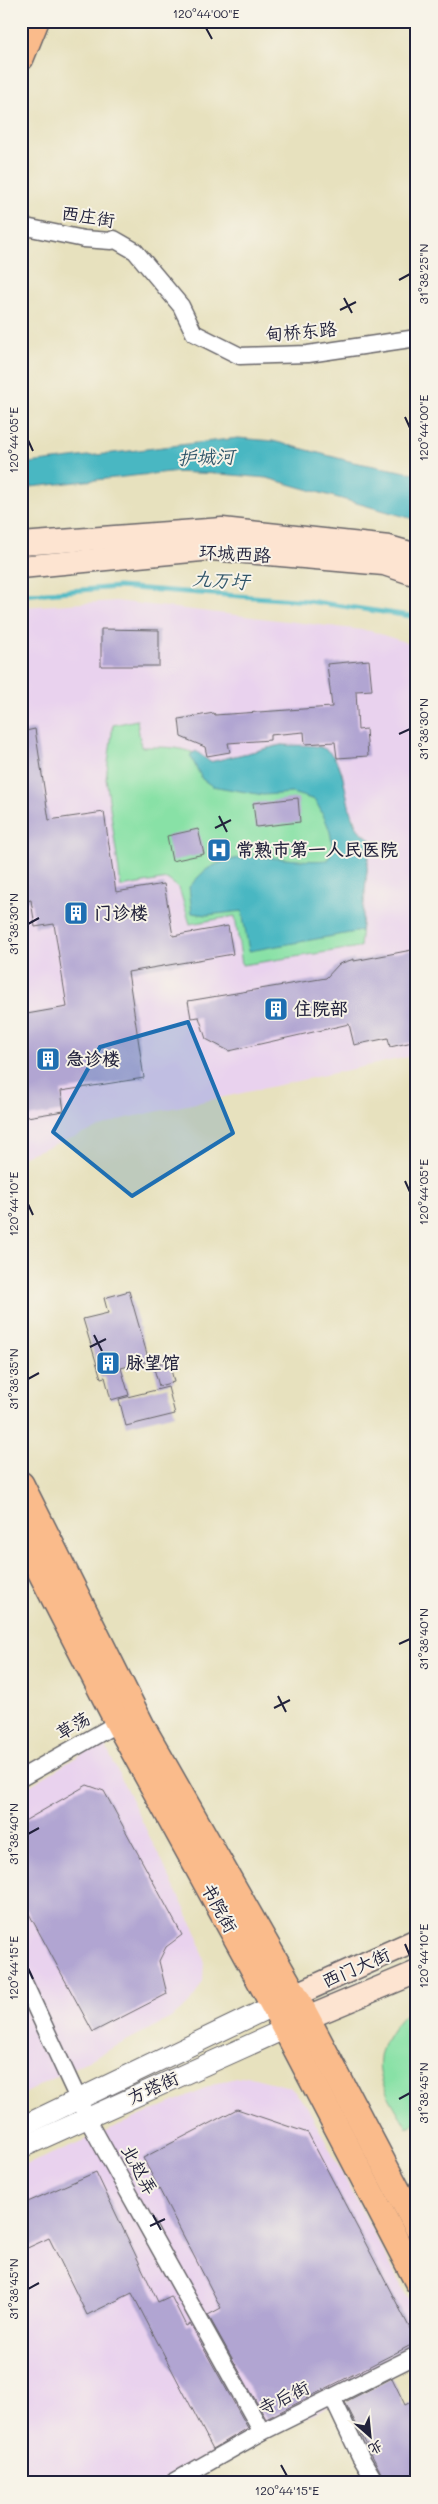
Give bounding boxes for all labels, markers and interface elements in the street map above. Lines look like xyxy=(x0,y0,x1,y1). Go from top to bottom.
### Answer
text: 120°44'00"E xyxy=(173,5,239,21)
street label: 西庄街 xyxy=(60,200,117,232)
text: 31°38'25"N xyxy=(415,244,431,304)
street label: 甸桥东路 xyxy=(264,316,338,346)
text: 120°44'00"E xyxy=(415,395,431,461)
text: 120°44'05"E xyxy=(5,407,21,473)
water label: 护城河 xyxy=(177,443,238,470)
street label: 环城西路 xyxy=(198,539,272,567)
water label: 九万圩 xyxy=(192,565,252,594)
text: 31°38'30"N xyxy=(415,698,431,760)
hospital icon: 常熟市第一人民医院 xyxy=(206,837,232,863)
place label: 常熟市第一人民医院 xyxy=(236,837,398,861)
text: 31°38'30"N xyxy=(5,893,21,955)
building icon: 门诊楼 xyxy=(63,900,89,926)
place label: 门诊楼 xyxy=(94,900,148,924)
building icon: 住院部 xyxy=(263,996,289,1022)
place label: 住院部 xyxy=(294,996,348,1020)
building icon: 急诊楼 xyxy=(35,1046,61,1072)
place label: 急诊楼 xyxy=(66,1046,120,1070)
text: 120°44'05"E xyxy=(415,1159,431,1225)
text: 120°44'10"E xyxy=(5,1172,21,1236)
text: 31°38'35"N xyxy=(5,1348,21,1410)
building icon: 脉望馆 xyxy=(95,1350,121,1376)
place label: 脉望馆 xyxy=(126,1350,180,1374)
text: 31°38'40"N xyxy=(415,1608,431,1670)
street label: 草荡 xyxy=(51,1706,94,1745)
text: 31°38'40"N xyxy=(5,1803,21,1865)
street label: 书院街 xyxy=(196,1878,243,1937)
text: 120°44'10"E xyxy=(415,1924,431,1988)
text: 120°44'15"E xyxy=(5,1936,21,2000)
street label: 西门大街 xyxy=(318,1941,393,1993)
text: 31°38'45"N xyxy=(415,2062,431,2124)
street label: 方塔街 xyxy=(123,2065,182,2109)
street label: 北赵弄 xyxy=(116,2140,163,2199)
text: 31°38'45"N xyxy=(5,2258,21,2320)
street label: 寺后街 xyxy=(254,2374,313,2420)
north arrow xyxy=(346,2412,396,2462)
text: 北 xyxy=(366,2436,387,2460)
text: 120°44'15"E xyxy=(255,2482,319,2498)

